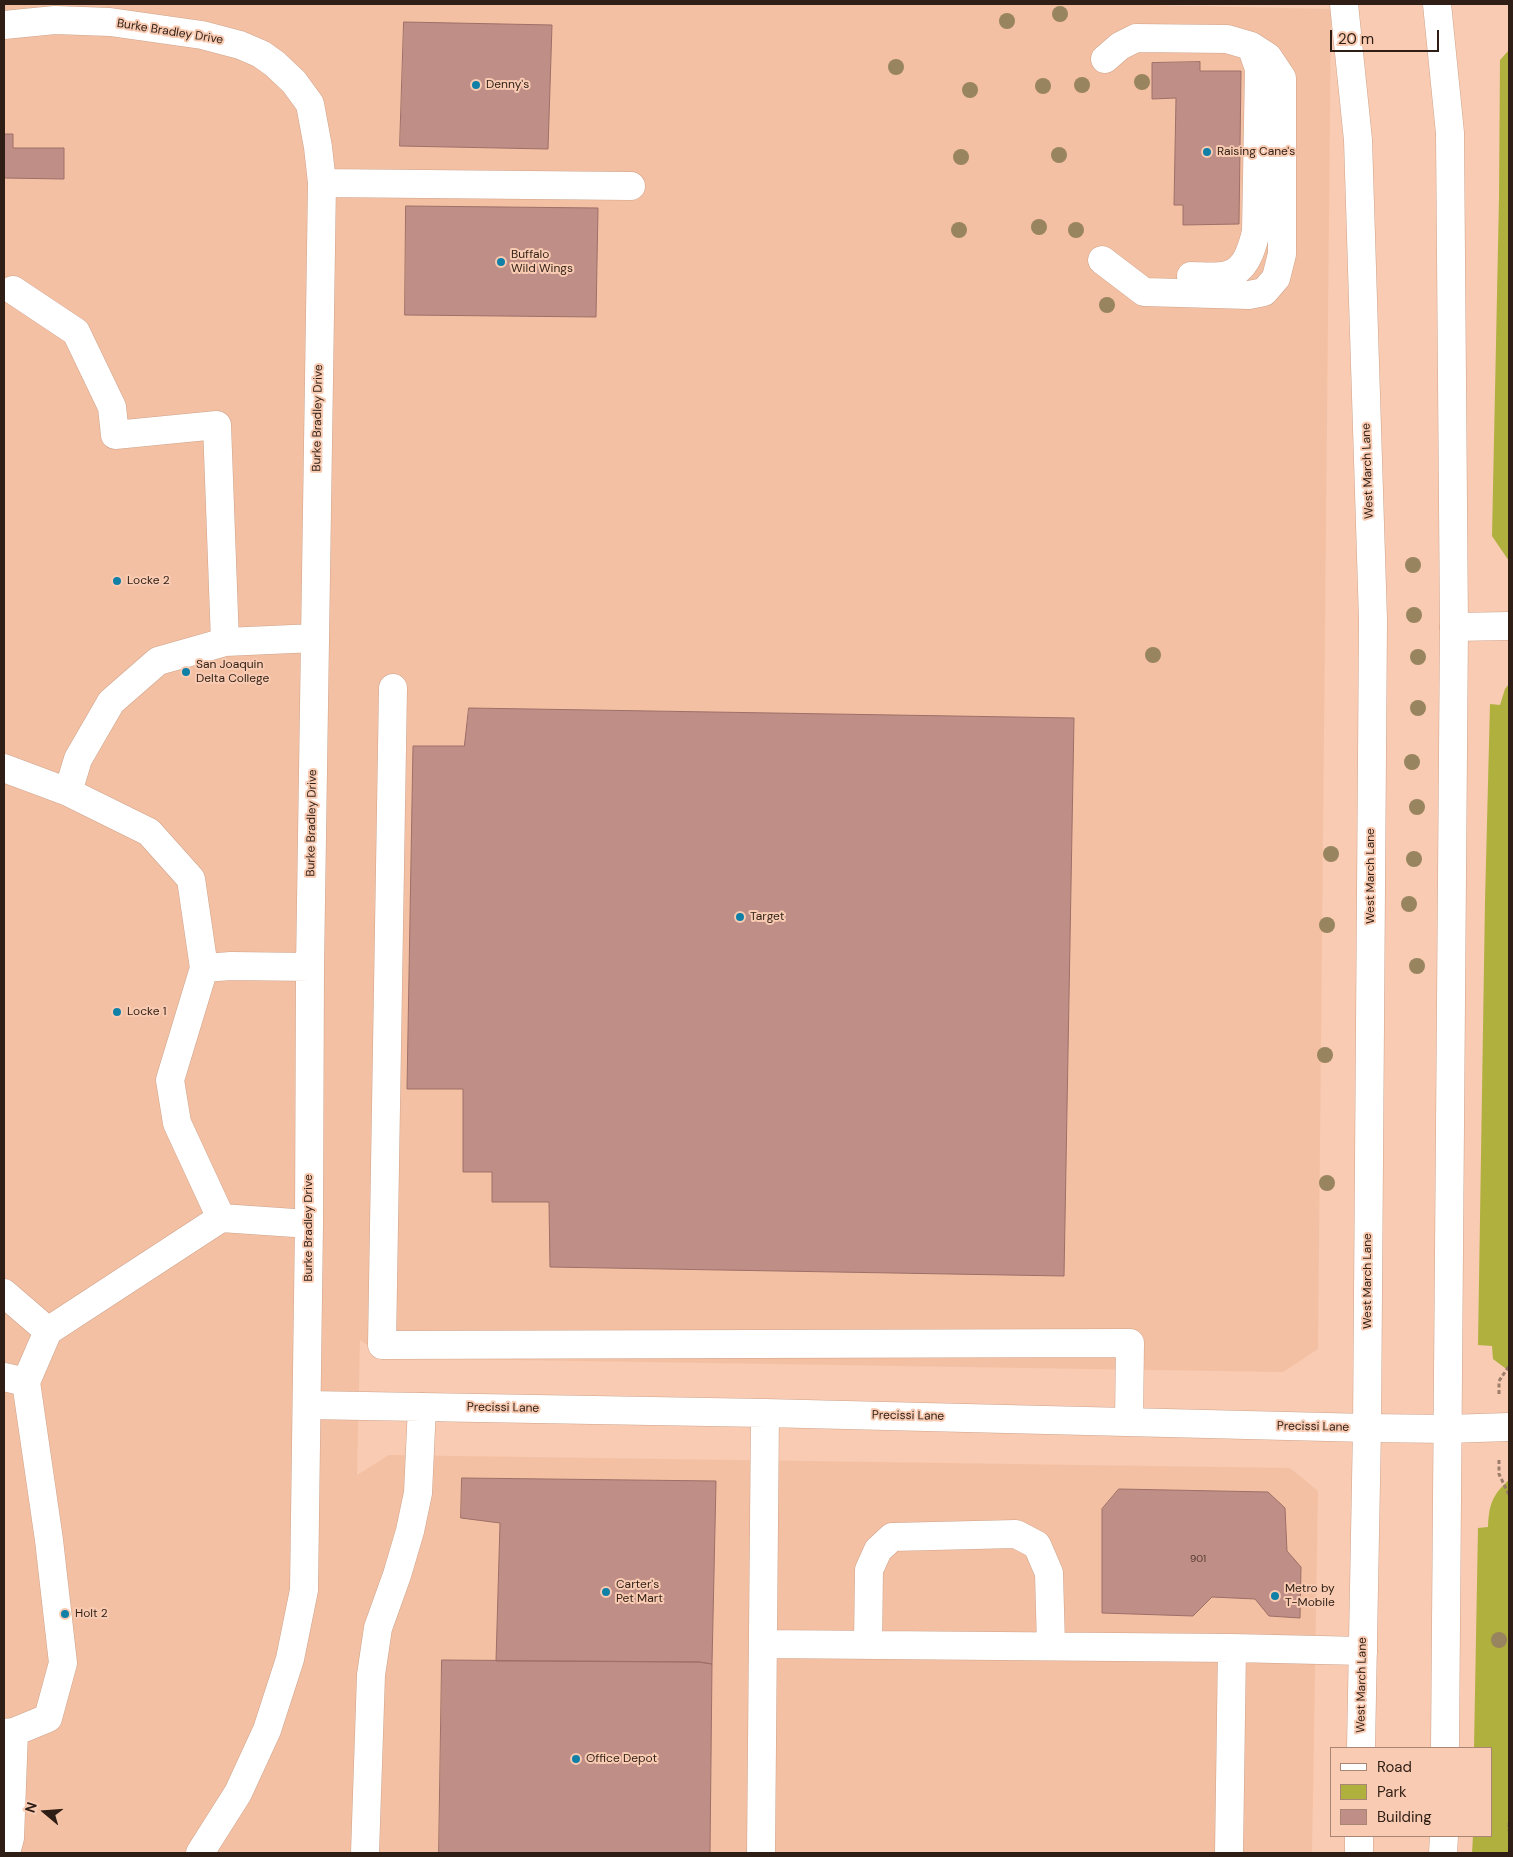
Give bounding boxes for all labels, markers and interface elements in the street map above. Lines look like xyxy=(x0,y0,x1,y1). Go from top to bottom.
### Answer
street label: Burke Bradley Drive xyxy=(116,16,224,48)
scale bar xyxy=(1333,20,1442,52)
text: 20 m xyxy=(1338,29,1374,49)
place label: Denny's xyxy=(486,78,529,92)
marker: Denny's xyxy=(470,79,482,91)
place label: Raising Cane's xyxy=(1217,145,1295,159)
marker: Raising Cane's xyxy=(1201,146,1213,158)
place label: Buffalo Wild Wings xyxy=(511,248,573,276)
marker: Buffalo Wild Wings xyxy=(495,256,507,268)
street label: Burke Bradley Drive xyxy=(310,364,326,472)
street label: West March Lane xyxy=(1359,423,1377,519)
place label: Locke 2 xyxy=(127,574,170,588)
marker: Locke 2 xyxy=(111,575,123,587)
place label: San Joaquin Delta College xyxy=(196,658,269,686)
marker: San Joaquin Delta College xyxy=(180,666,192,678)
street label: Burke Bradley Drive xyxy=(304,769,320,877)
street label: West March Lane xyxy=(1364,828,1378,924)
place label: Target xyxy=(750,910,784,924)
marker: Target xyxy=(734,911,746,923)
place label: Locke 1 xyxy=(127,1005,166,1019)
marker: Locke 1 xyxy=(111,1006,123,1018)
street label: Burke Bradley Drive xyxy=(302,1174,316,1282)
street label: West March Lane xyxy=(1361,1233,1375,1329)
street label: Precissi Lane xyxy=(467,1400,539,1416)
street label: Precissi Lane xyxy=(872,1408,944,1424)
street label: Precissi Lane xyxy=(1277,1419,1349,1435)
house number: 901 xyxy=(1190,1553,1206,1565)
place label: Carter's Pet Mart xyxy=(616,1578,663,1606)
place label: Metro by T-Mobile xyxy=(1285,1582,1335,1610)
marker: Carter's Pet Mart xyxy=(600,1586,612,1598)
marker: Metro by T-Mobile xyxy=(1269,1590,1281,1602)
place label: Holt 2 xyxy=(75,1607,108,1621)
marker: Holt 2 xyxy=(59,1608,71,1620)
street label: West March Lane xyxy=(1354,1637,1370,1733)
legend xyxy=(1330,1747,1493,1837)
place label: Office Depot xyxy=(586,1752,657,1766)
marker: Office Depot xyxy=(570,1753,582,1765)
text: Road xyxy=(1377,1757,1412,1777)
text: Park xyxy=(1377,1782,1407,1802)
north arrow xyxy=(20,1787,70,1837)
text: N xyxy=(21,1800,41,1815)
text: Building xyxy=(1377,1807,1432,1827)

